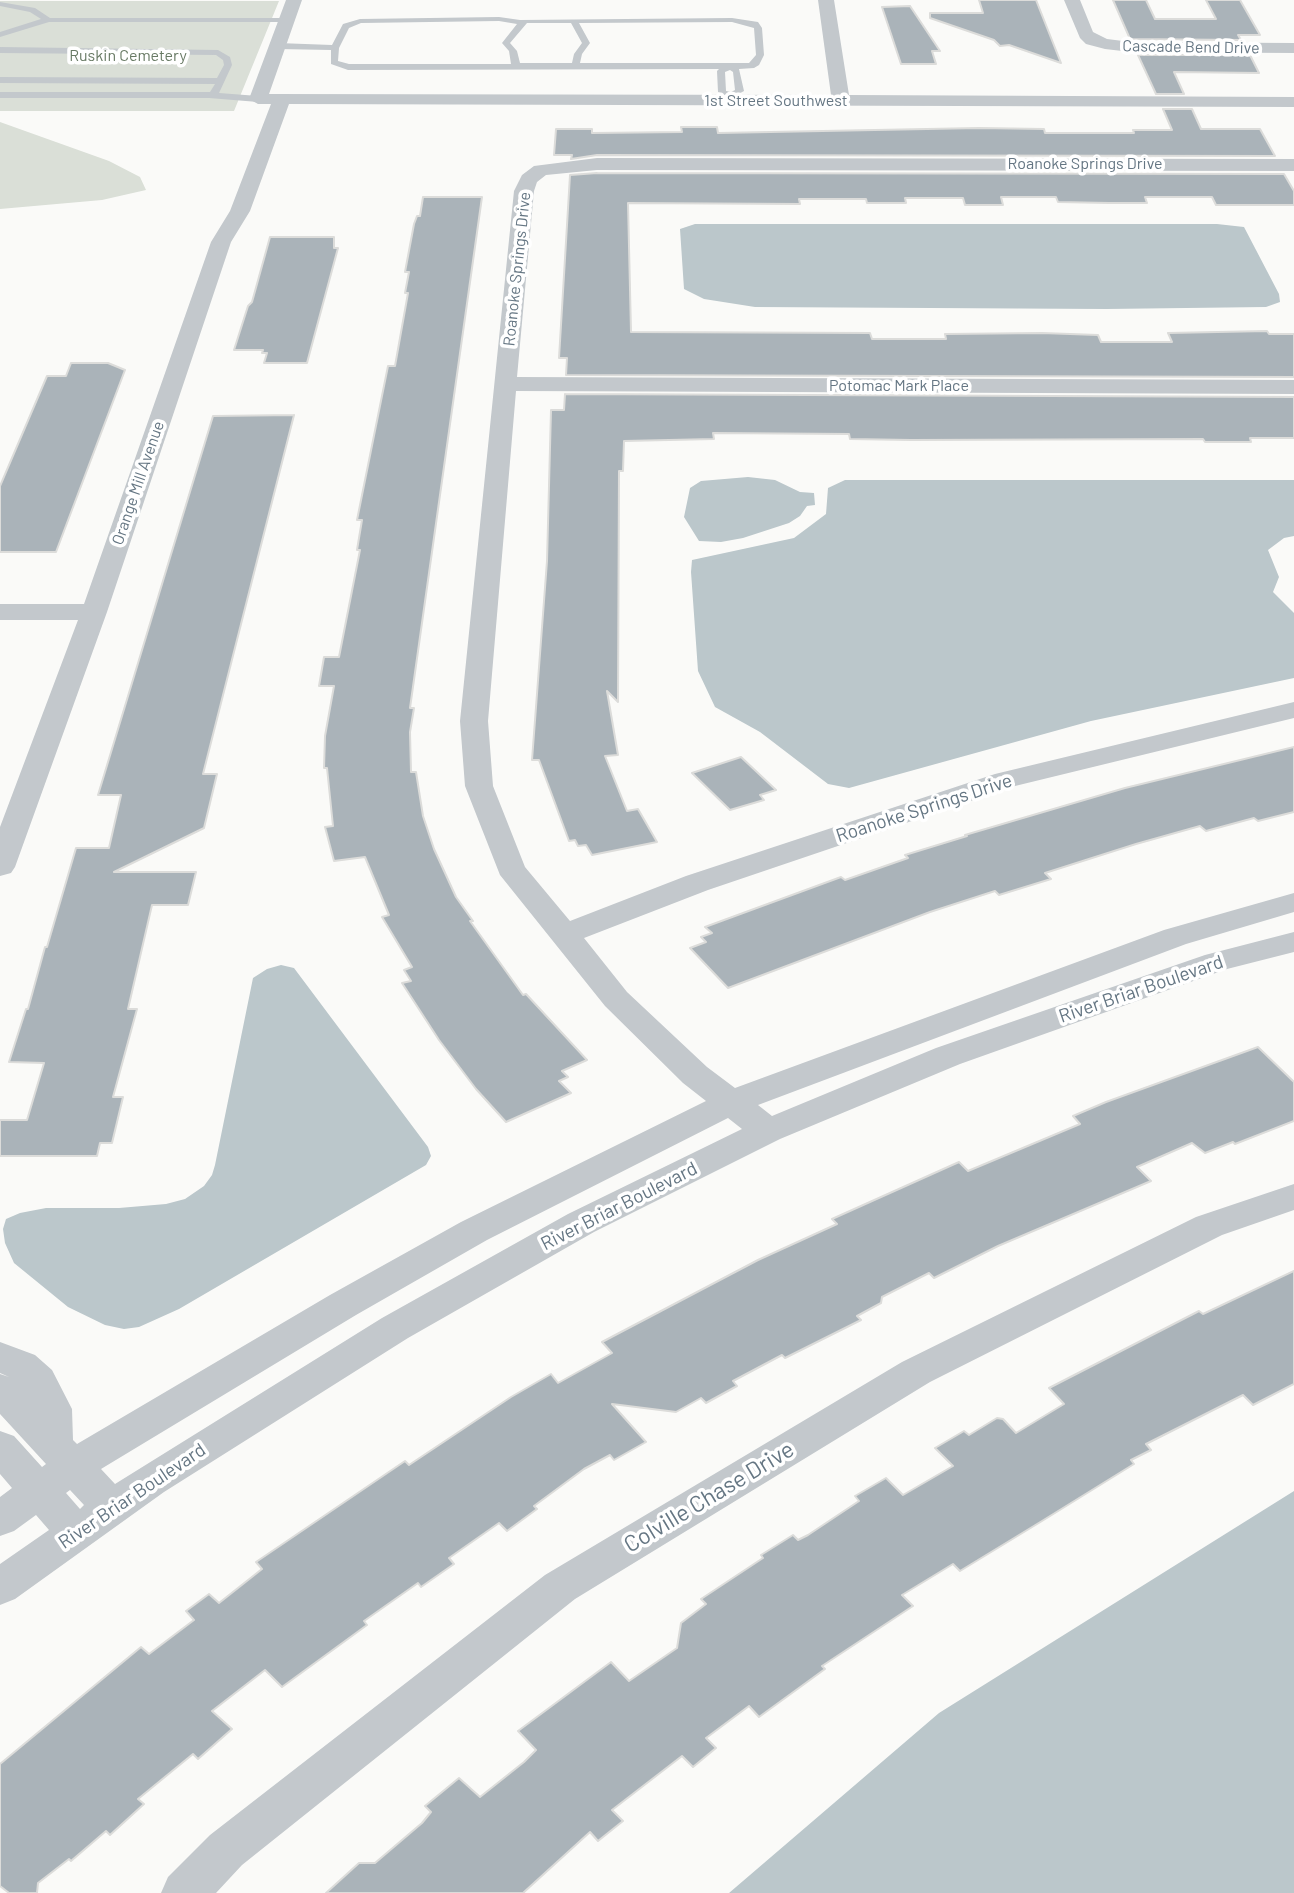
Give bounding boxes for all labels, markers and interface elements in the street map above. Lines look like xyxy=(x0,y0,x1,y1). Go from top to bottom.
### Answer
street label: Cascade Bend Drive xyxy=(1122,36,1260,58)
park label: Ruskin Cemetery xyxy=(69,46,187,66)
street label: 1st Street Southwest xyxy=(704,91,848,111)
street label: Roanoke Springs Drive xyxy=(1007,154,1163,174)
street label: Roanoke Springs Drive xyxy=(499,191,535,347)
street label: Potomac Mark Place xyxy=(829,376,969,396)
street label: Orange Mill Avenue xyxy=(108,419,168,547)
street label: Roanoke Springs Drive xyxy=(833,769,1015,847)
street label: River Briar Boulevard xyxy=(1056,950,1226,1028)
street label: River Briar Boulevard xyxy=(537,1157,701,1255)
street label: Colville Chase Drive xyxy=(619,1435,799,1559)
street label: River Briar Boulevard xyxy=(54,1438,210,1554)

